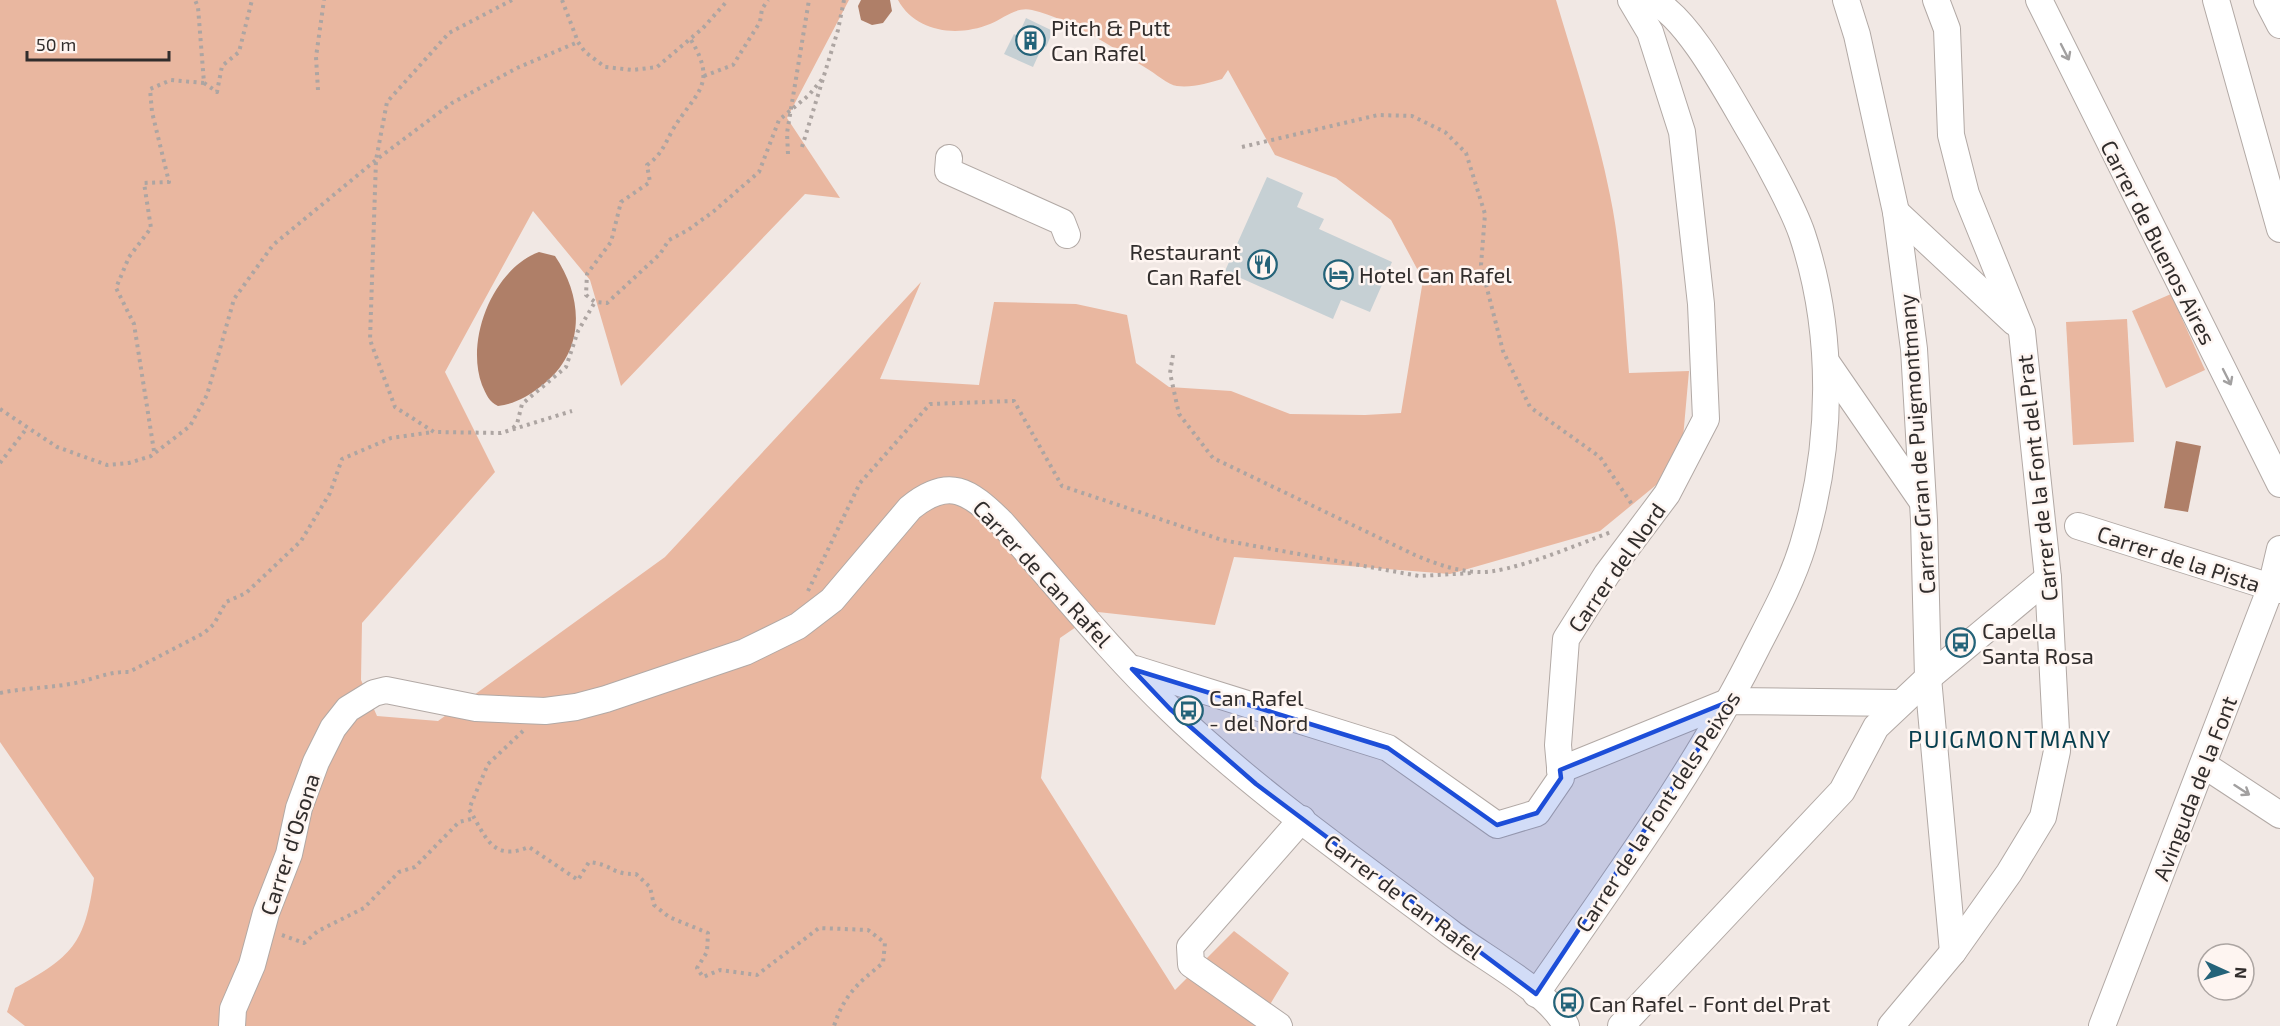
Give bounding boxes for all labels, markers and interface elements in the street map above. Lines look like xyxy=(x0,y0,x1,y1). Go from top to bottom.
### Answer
place label: Pitch & Putt Can Rafel xyxy=(1051,14,1170,65)
scale bar xyxy=(27,24,170,62)
building icon: Pitch & Putt Can Rafel xyxy=(1014,24,1046,56)
text: 50 m xyxy=(36,33,76,55)
one-way arrow xyxy=(2059,43,2071,61)
street label: Carrer de Buenos Aires xyxy=(2096,135,2222,349)
place label: Restaurant Can Rafel xyxy=(1129,238,1241,289)
restaurant icon: Restaurant Can Rafel xyxy=(1246,248,1278,280)
hotel icon: Hotel Can Rafel xyxy=(1322,258,1354,290)
place label: Hotel Can Rafel xyxy=(1359,261,1512,287)
street label: Carrer Gran de Puigmontmany xyxy=(1893,293,1939,595)
street label: Carrer de la Font del Prat xyxy=(2010,354,2062,602)
one-way arrow xyxy=(2221,368,2233,386)
street label: Carrer de Can Rafel xyxy=(968,494,1118,652)
street label: Carrer del Nord xyxy=(1562,497,1670,637)
street label: Carrer de la Pista xyxy=(2094,519,2264,597)
place label: Capella Santa Rosa xyxy=(1982,617,2094,668)
bus stop icon: Capella Santa Rosa xyxy=(1945,627,1977,659)
place label: Can Rafel - del Nord xyxy=(1209,684,1308,735)
street label: Carrer de la Font dels Peixos xyxy=(1569,686,1745,936)
street label: Avinguda de la Font xyxy=(2147,692,2241,884)
bus stop icon: Can Rafel - del Nord xyxy=(1172,694,1204,726)
district label: PUIGMONTMANY xyxy=(1908,724,2112,753)
street label: Carrer d'Osona xyxy=(254,770,324,918)
one-way arrow xyxy=(2233,784,2250,796)
street label: Carrer de Can Rafel xyxy=(1320,828,1488,964)
north arrow xyxy=(2196,942,2256,1002)
text: N xyxy=(2232,967,2251,980)
bus stop icon: Can Rafel - Font del Prat xyxy=(1552,987,1584,1019)
place label: Can Rafel - Font del Prat xyxy=(1589,990,1830,1016)

